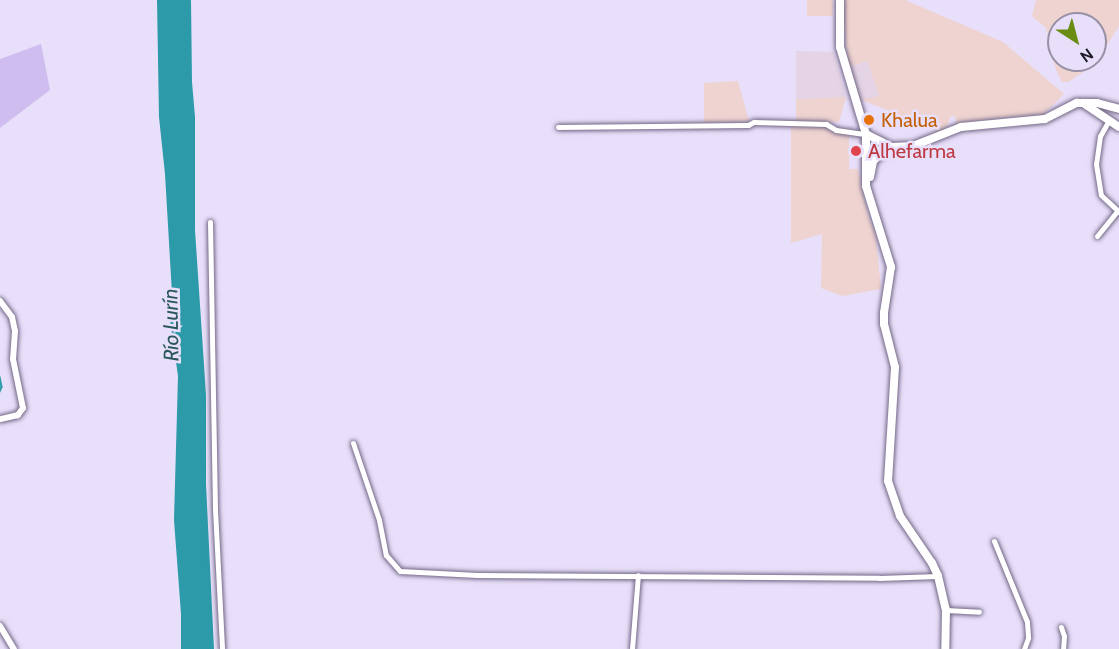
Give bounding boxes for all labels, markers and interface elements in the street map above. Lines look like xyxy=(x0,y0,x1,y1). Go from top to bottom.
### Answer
north arrow xyxy=(1047,12,1107,72)
text: N xyxy=(1077,44,1097,66)
place label: Khalua xyxy=(881,108,938,132)
marker: Khalua xyxy=(862,113,876,127)
place label: Alhefarma xyxy=(868,139,956,163)
marker: Alhefarma xyxy=(849,144,863,158)
water label: Río Lurín xyxy=(158,288,184,362)

